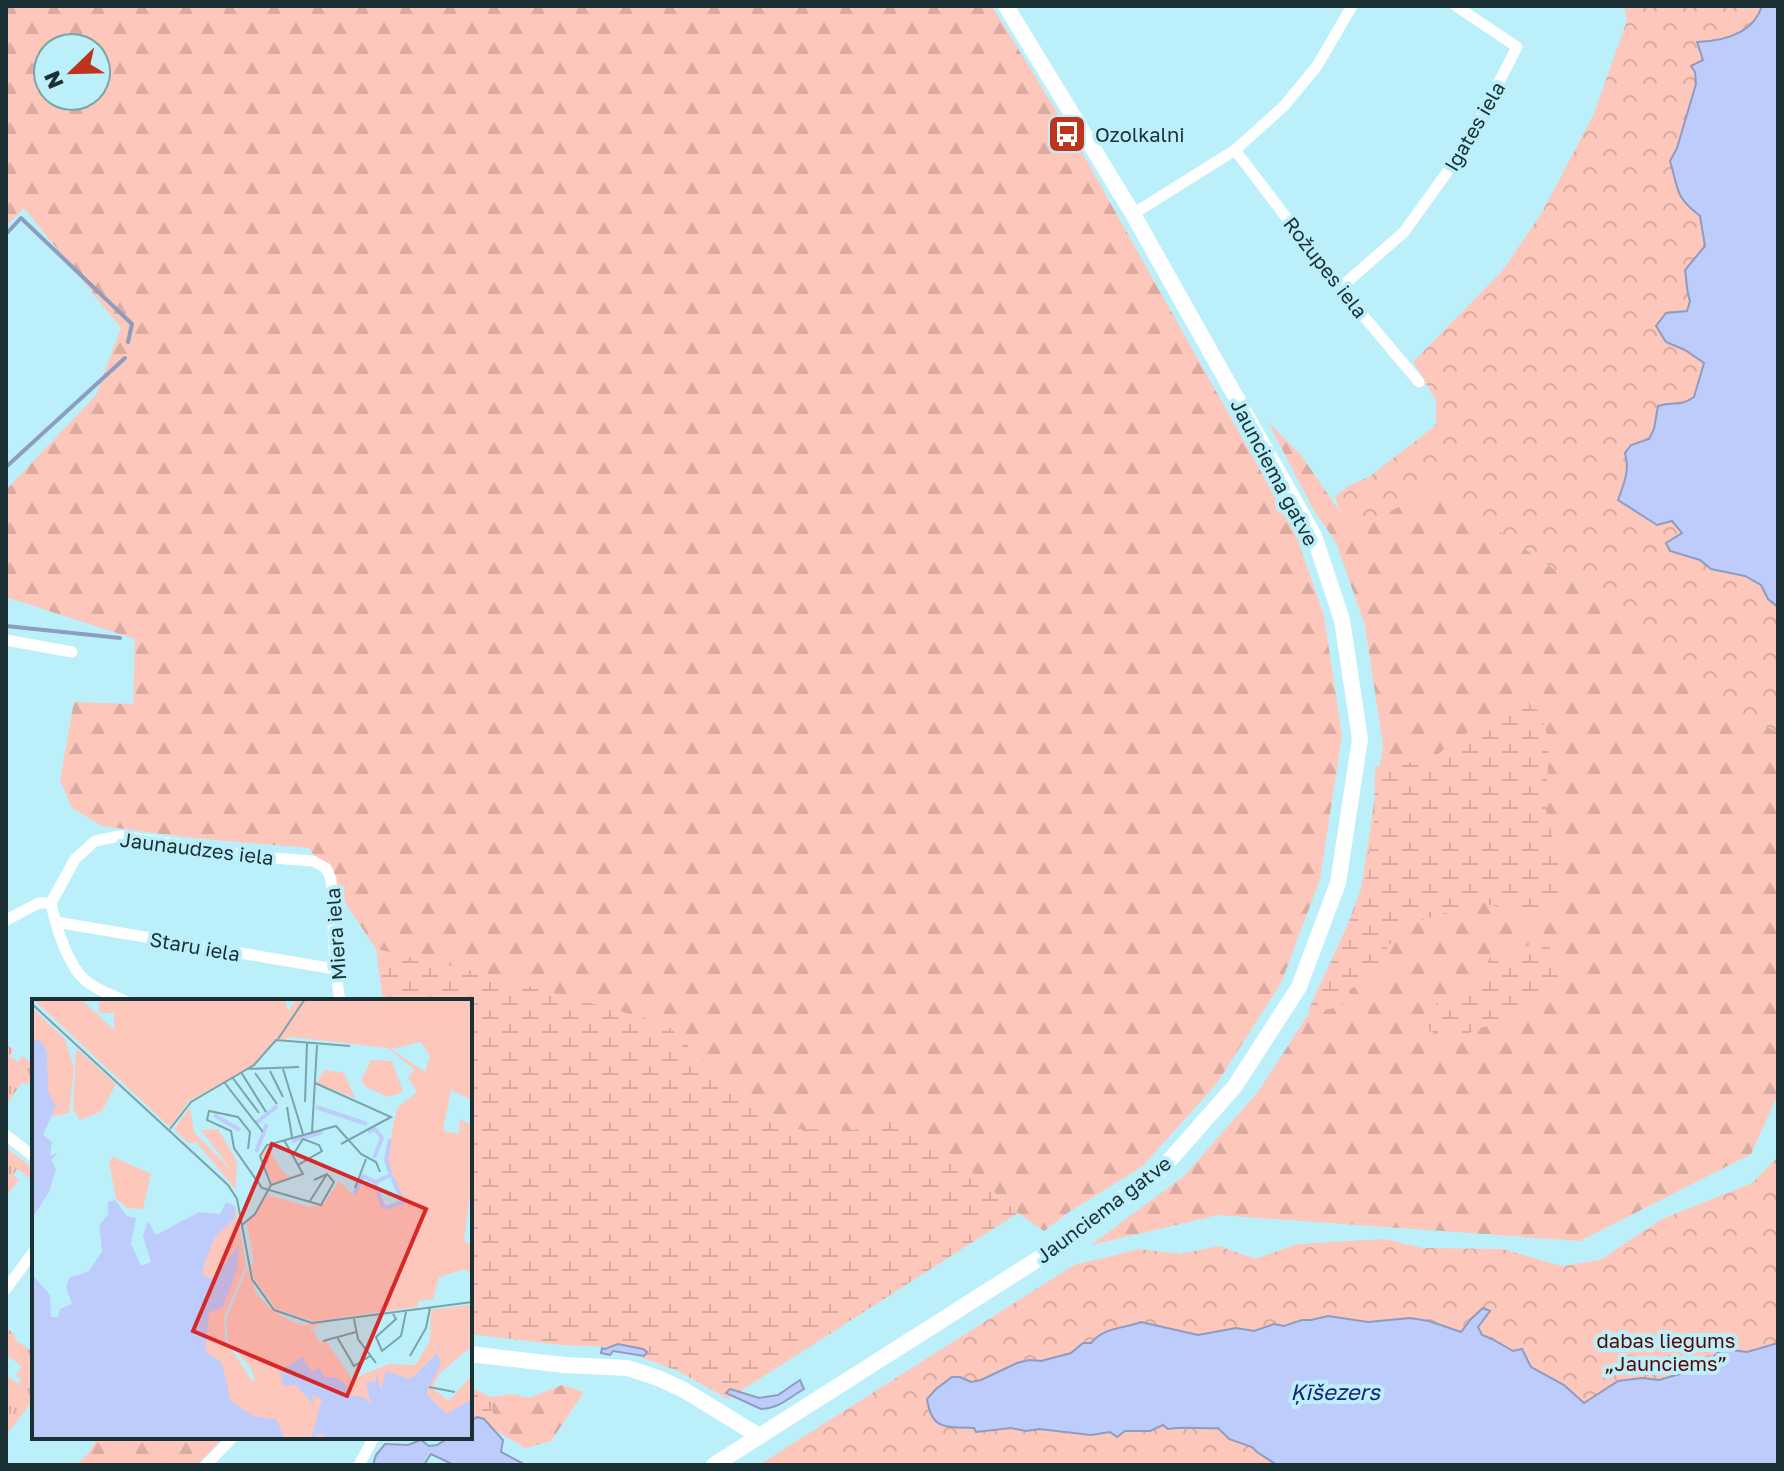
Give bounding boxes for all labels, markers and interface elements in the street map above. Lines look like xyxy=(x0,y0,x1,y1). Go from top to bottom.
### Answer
north arrow xyxy=(32,32,112,112)
text: N xyxy=(37,67,69,93)
street label: Igates iela xyxy=(1439,77,1509,175)
bus stop icon: Ozolkalni xyxy=(1046,113,1088,155)
place label: Ozolkalni xyxy=(1095,122,1185,146)
street label: Rožupes iela xyxy=(1279,212,1373,322)
street label: Jaunciema gatve xyxy=(1226,394,1324,550)
street label: Jaunaudzes iela xyxy=(119,827,275,869)
street label: Miera iela xyxy=(320,887,350,981)
street label: Staru iela xyxy=(148,926,242,966)
inset map xyxy=(32,999,472,1439)
street label: Jaunciema gatve xyxy=(1031,1150,1175,1268)
park label: dabas liegums „Jaunciems” xyxy=(1597,1328,1735,1375)
water label: Ķīšezers xyxy=(1290,1378,1381,1405)

